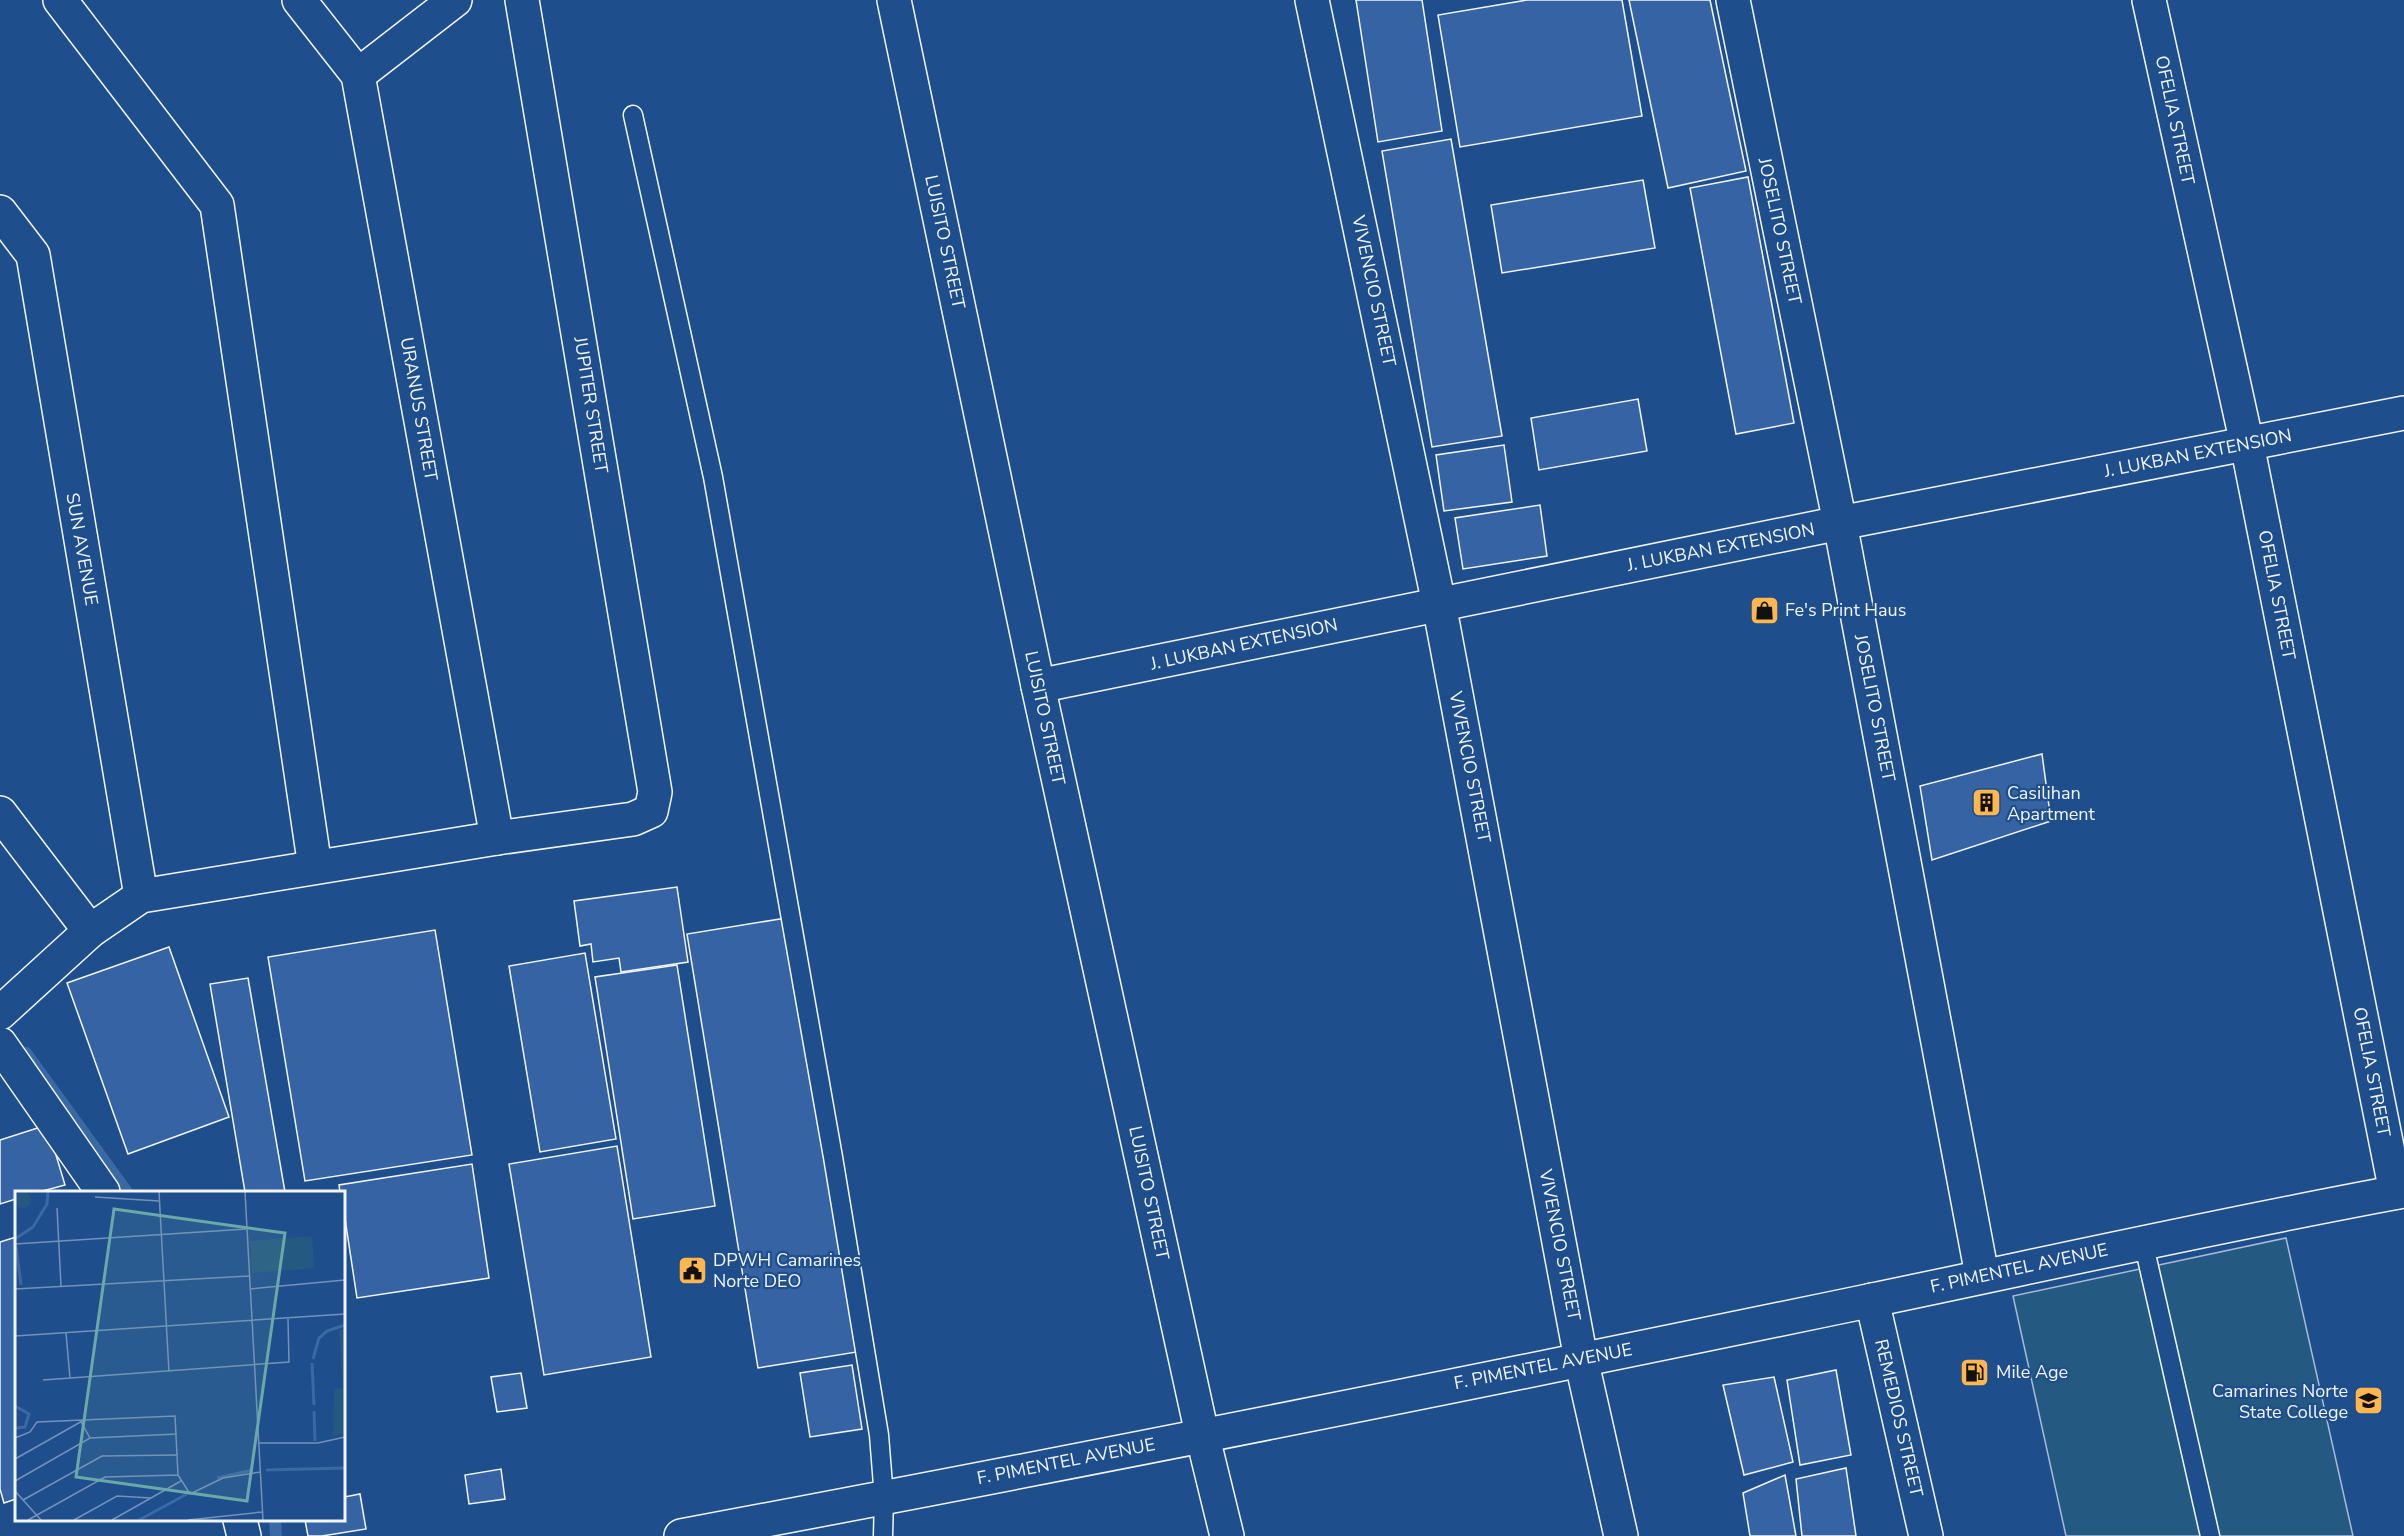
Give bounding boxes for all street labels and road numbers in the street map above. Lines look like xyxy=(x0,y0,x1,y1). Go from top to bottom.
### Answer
street label: OFELIA STREET xyxy=(2150,53,2200,187)
street label: JOSELITO STREET xyxy=(1753,154,1807,307)
street label: LUISITO STREET xyxy=(919,173,971,311)
street label: VIVENCIO STREET xyxy=(1346,212,1402,369)
street label: JUPITER STREET xyxy=(568,334,614,475)
street label: URANUS STREET xyxy=(395,335,443,483)
street label: J. LUKBAN EXTENSION xyxy=(2101,423,2294,483)
street label: SUN AVENUE xyxy=(60,491,104,607)
street label: J. LUKBAN EXTENSION xyxy=(1624,517,1817,577)
street label: OFELIA STREET xyxy=(2253,528,2301,662)
street label: J. LUKBAN EXTENSION xyxy=(1147,612,1340,676)
street label: JOSELITO STREET xyxy=(1849,631,1901,784)
street label: LUISITO STREET xyxy=(1019,649,1071,787)
street label: VIVENCIO STREET xyxy=(1443,688,1496,845)
street label: OFELIA STREET xyxy=(2348,1005,2396,1139)
street label: LUISITO STREET xyxy=(1123,1124,1175,1262)
street label: VIVENCIO STREET xyxy=(1533,1166,1586,1323)
street label: F. PIMENTEL AVENUE xyxy=(1928,1237,2110,1299)
street label: F. PIMENTEL AVENUE xyxy=(1452,1337,1634,1395)
street label: REMEDIOS STREET xyxy=(1869,1337,1929,1499)
street label: F. PIMENTEL AVENUE xyxy=(975,1432,1157,1490)

